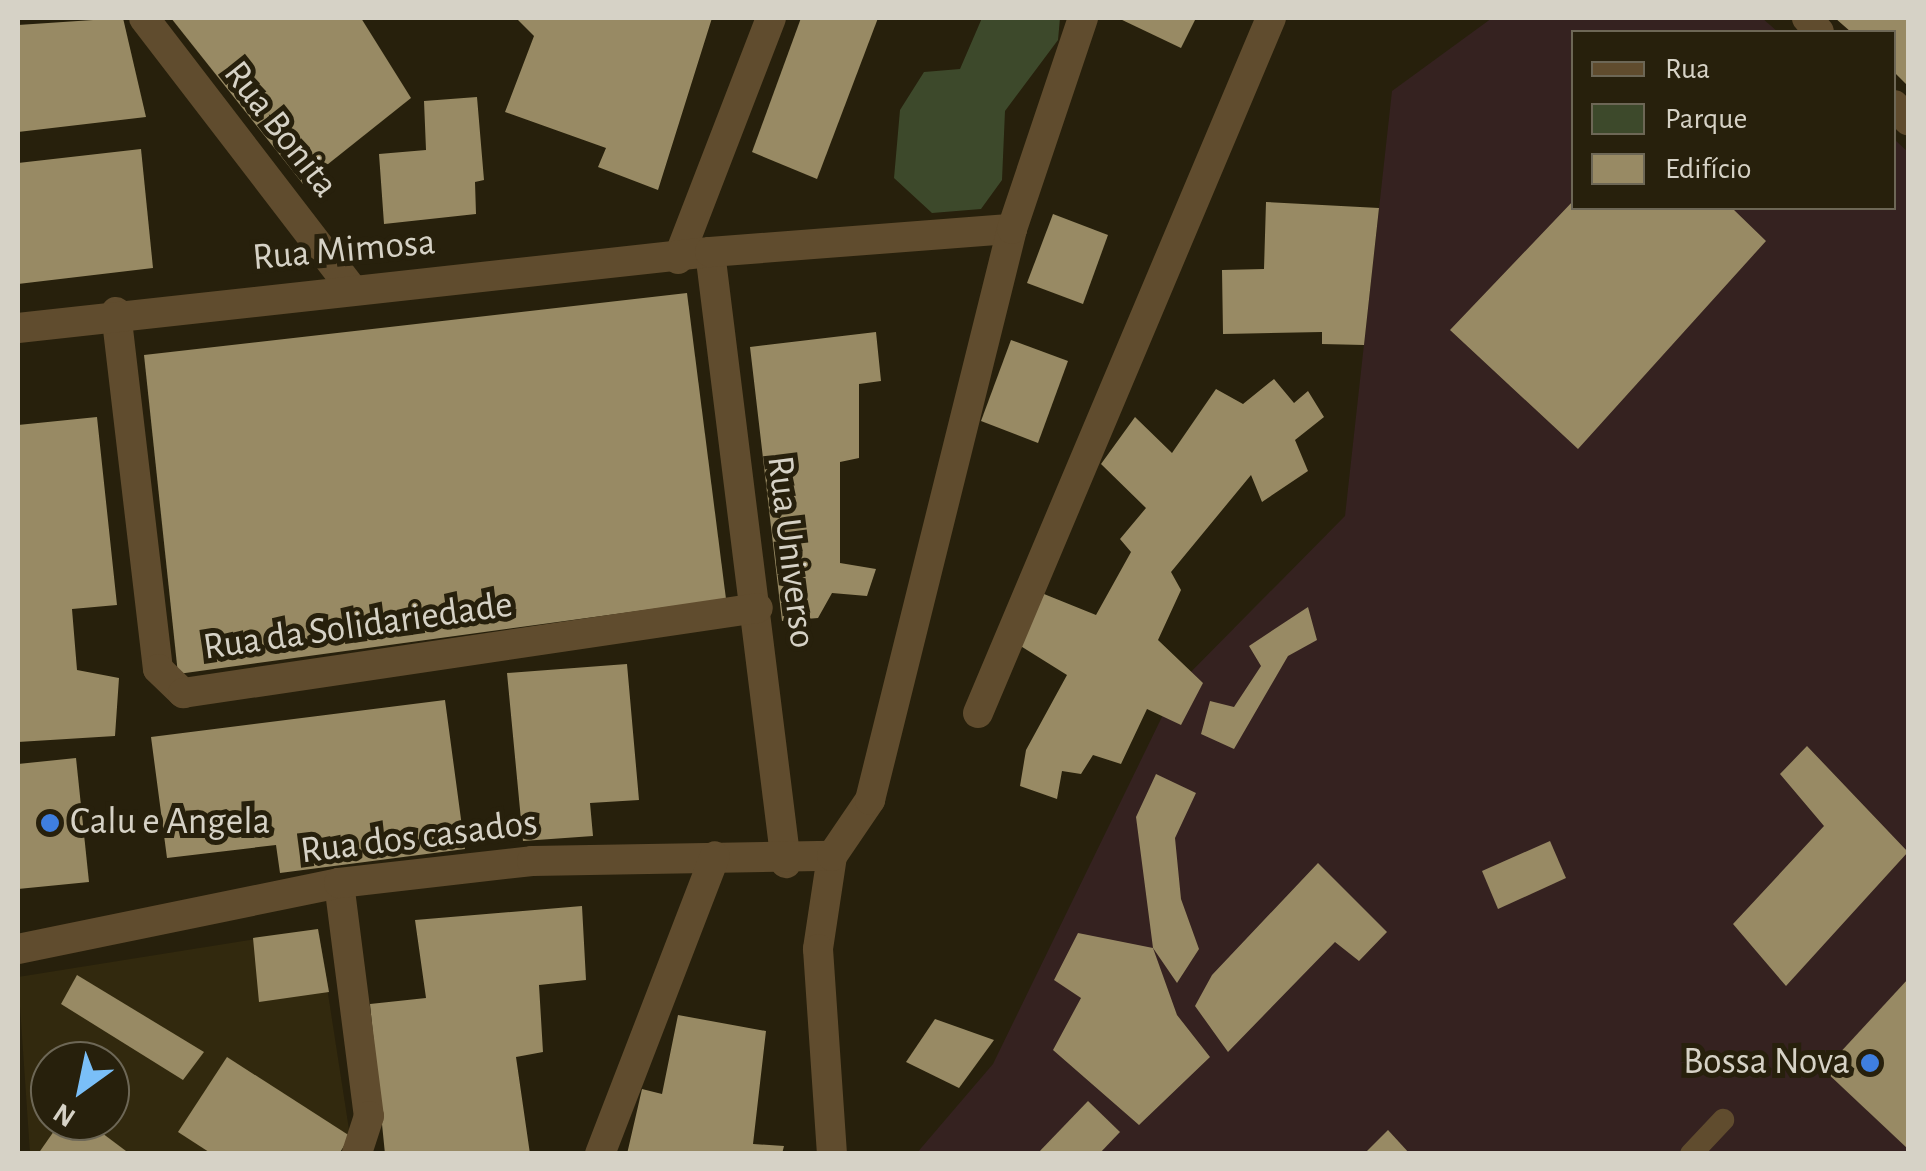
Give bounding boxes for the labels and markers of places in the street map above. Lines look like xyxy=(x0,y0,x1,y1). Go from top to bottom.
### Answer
place label: Calu e Angela xyxy=(70,800,270,846)
marker: Calu e Angela xyxy=(39,812,61,834)
place label: Bossa Nova xyxy=(1683,1040,1850,1086)
marker: Bossa Nova xyxy=(1859,1052,1881,1074)

